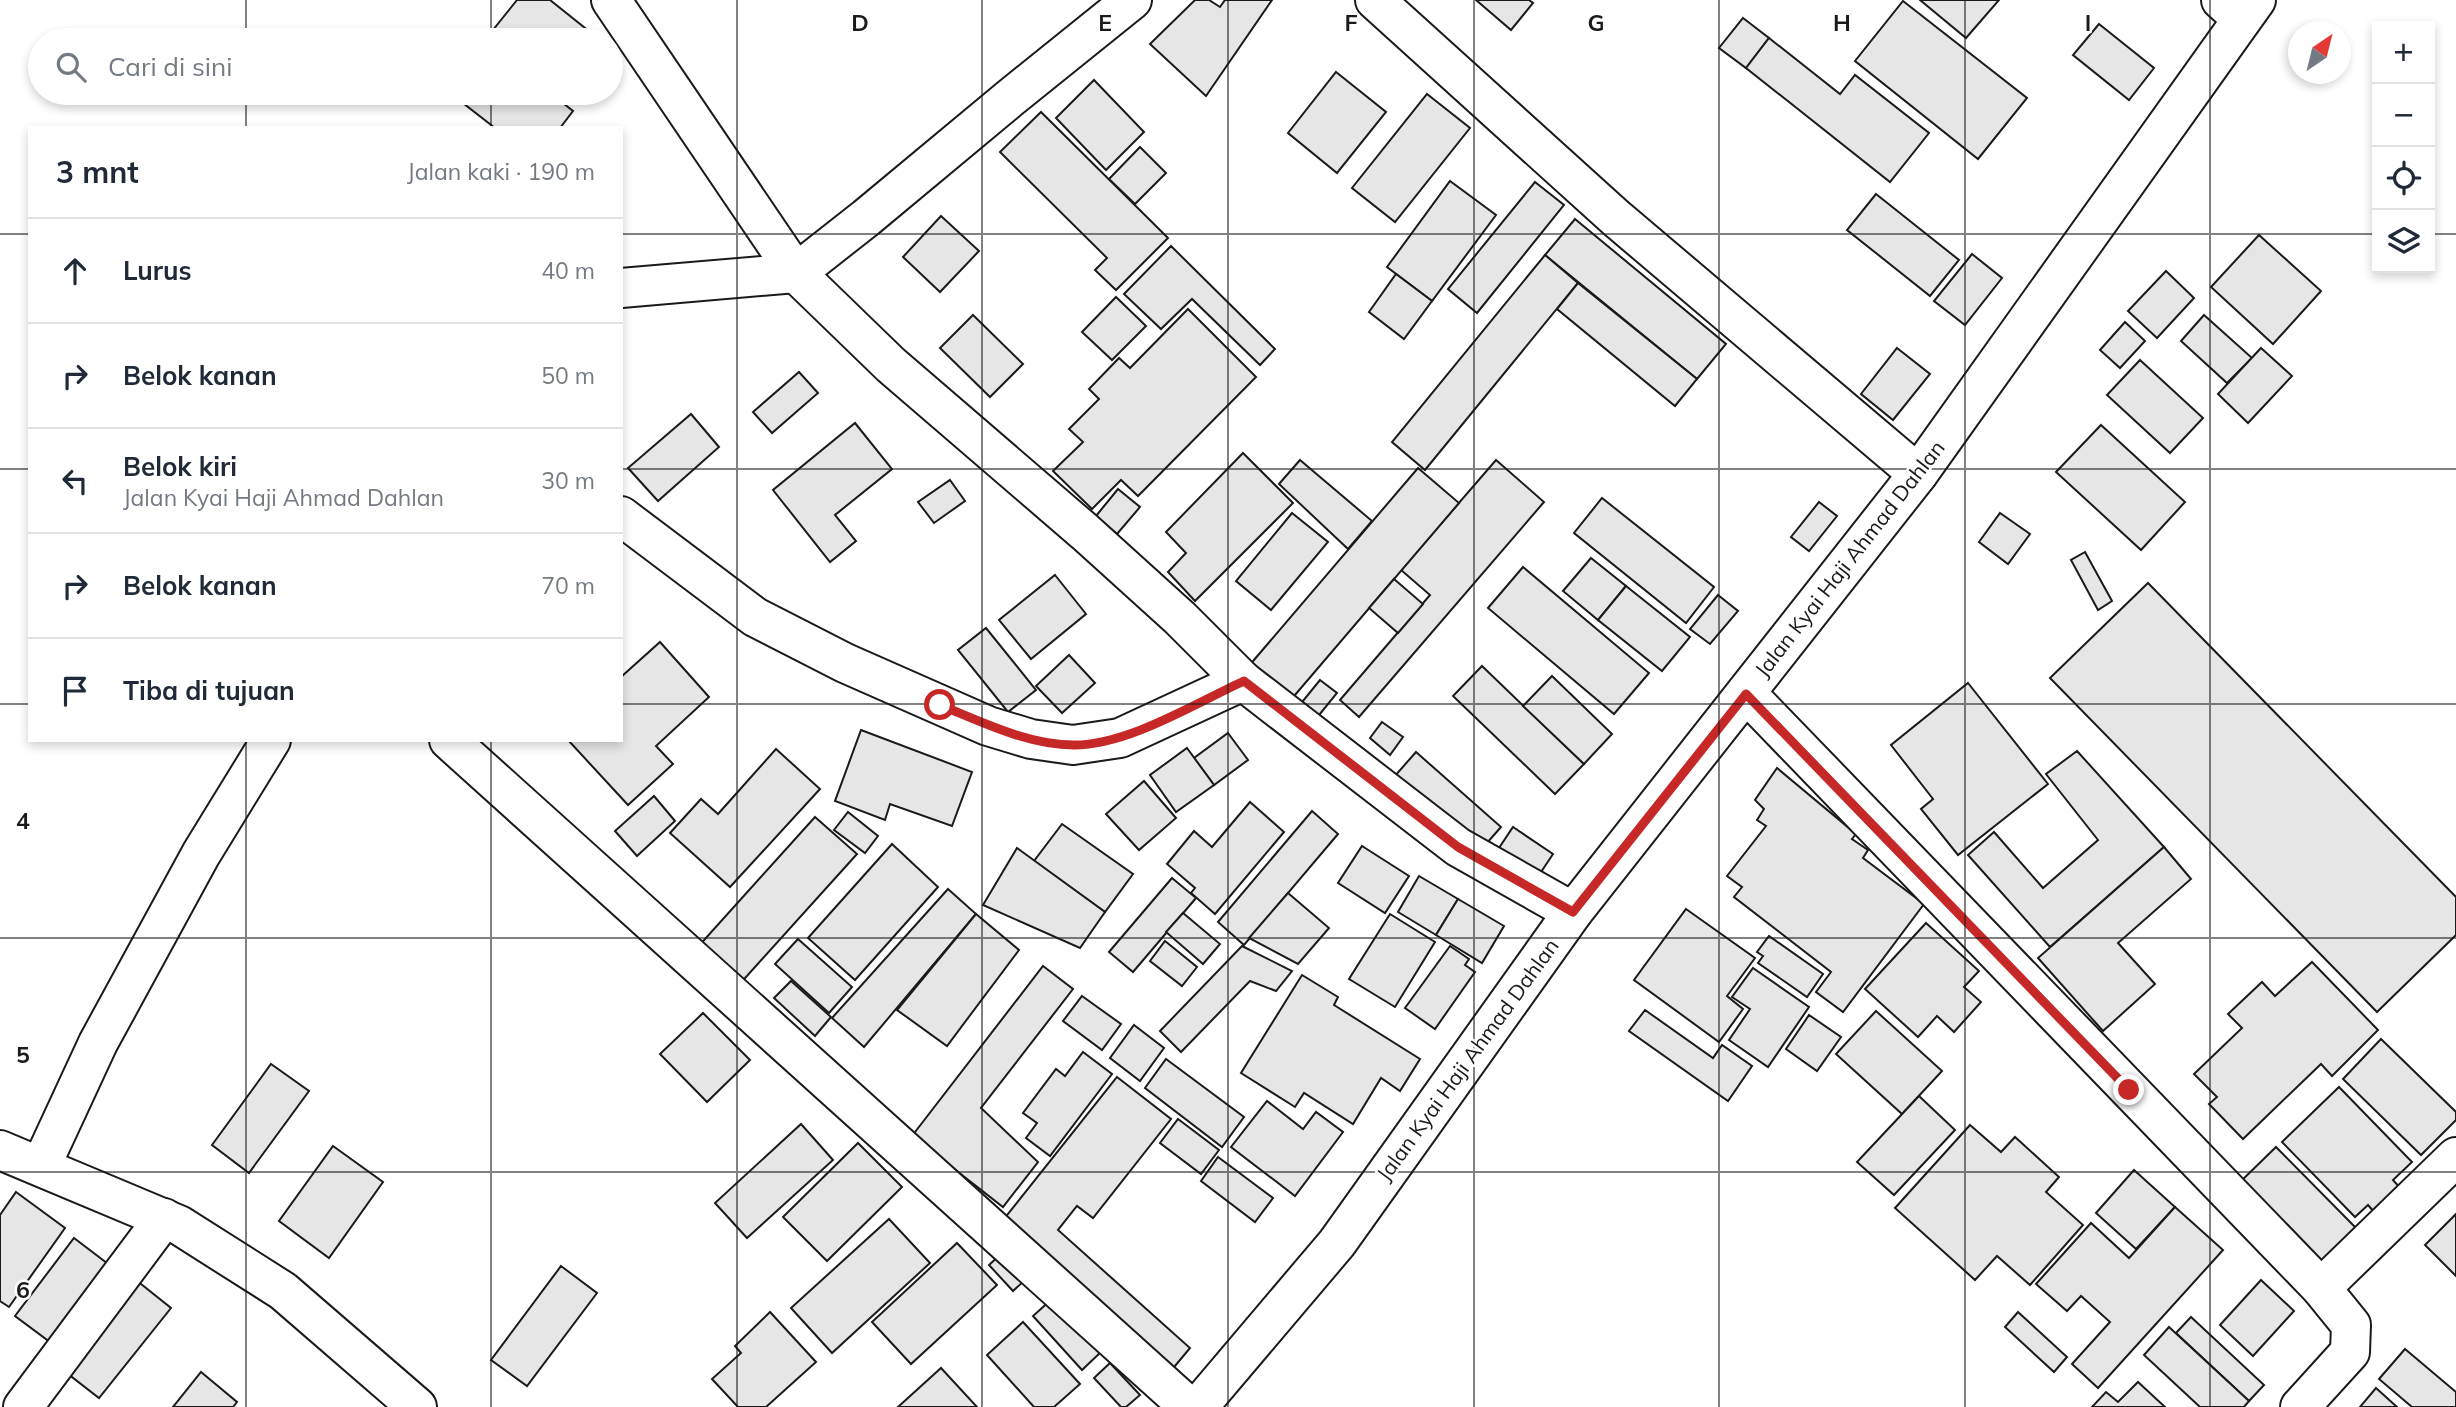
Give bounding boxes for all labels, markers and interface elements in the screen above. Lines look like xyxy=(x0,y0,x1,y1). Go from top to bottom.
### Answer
text: D xyxy=(851,8,869,37)
text: E xyxy=(1098,8,1112,37)
text: F xyxy=(1344,8,1358,37)
text: G xyxy=(1587,8,1605,37)
text: H xyxy=(1833,8,1851,37)
text: I xyxy=(2085,8,2091,37)
north arrow xyxy=(2288,21,2351,84)
map controls xyxy=(2372,21,2435,273)
button: + xyxy=(2372,21,2435,84)
search box xyxy=(28,28,623,105)
icon: search xyxy=(52,48,90,86)
text: Cari di sini xyxy=(108,50,232,83)
button: − xyxy=(2372,84,2435,147)
button: locate xyxy=(2372,147,2435,210)
text: 3 mnt xyxy=(56,153,139,191)
text: Jalan kaki · 190 m xyxy=(407,157,595,186)
button: layers xyxy=(2372,210,2435,273)
icon: ahead xyxy=(56,252,94,290)
text: Lurus xyxy=(123,254,192,287)
text: 40 m xyxy=(541,256,595,285)
icon: right xyxy=(56,357,94,395)
text: Belok kanan xyxy=(123,359,277,392)
text: 50 m xyxy=(541,361,595,390)
street label: Jalan Kyai Haji Ahmad Dahlan xyxy=(1749,435,1950,682)
text: Belok kiri xyxy=(123,450,237,483)
icon: left xyxy=(56,462,94,500)
text: 30 m xyxy=(541,466,595,495)
text: Jalan Kyai Haji Ahmad Dahlan xyxy=(123,483,444,512)
icon: right xyxy=(56,567,94,605)
text: Belok kanan xyxy=(123,569,277,602)
text: 70 m xyxy=(541,571,595,600)
icon: arrive xyxy=(56,672,94,710)
text: Tiba di tujuan xyxy=(123,674,295,707)
route start xyxy=(924,689,955,720)
text: 4 xyxy=(16,806,30,835)
street label: Jalan Kyai Haji Ahmad Dahlan xyxy=(1371,933,1564,1186)
text: 5 xyxy=(16,1040,30,1069)
route end xyxy=(2113,1074,2144,1105)
text: 6 xyxy=(16,1275,30,1304)

